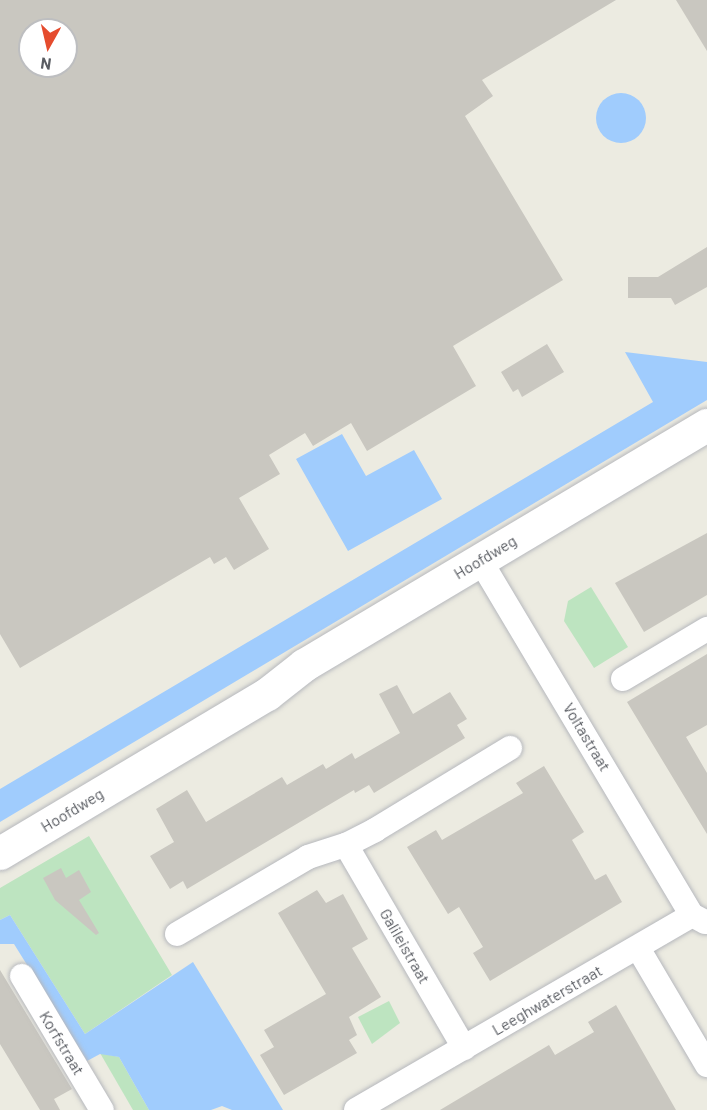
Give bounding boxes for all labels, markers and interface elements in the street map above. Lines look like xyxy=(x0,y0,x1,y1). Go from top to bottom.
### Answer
north arrow xyxy=(18,18,78,78)
text: N xyxy=(39,54,52,74)
street label: Hoofdweg xyxy=(450,531,520,583)
street label: Voltastraat xyxy=(559,699,615,775)
street label: Hoofdweg xyxy=(37,784,107,836)
street label: Galileistraat xyxy=(376,905,434,987)
street label: Leeghwaterstraat xyxy=(489,961,605,1039)
street label: Korfstraat xyxy=(35,1008,89,1078)

